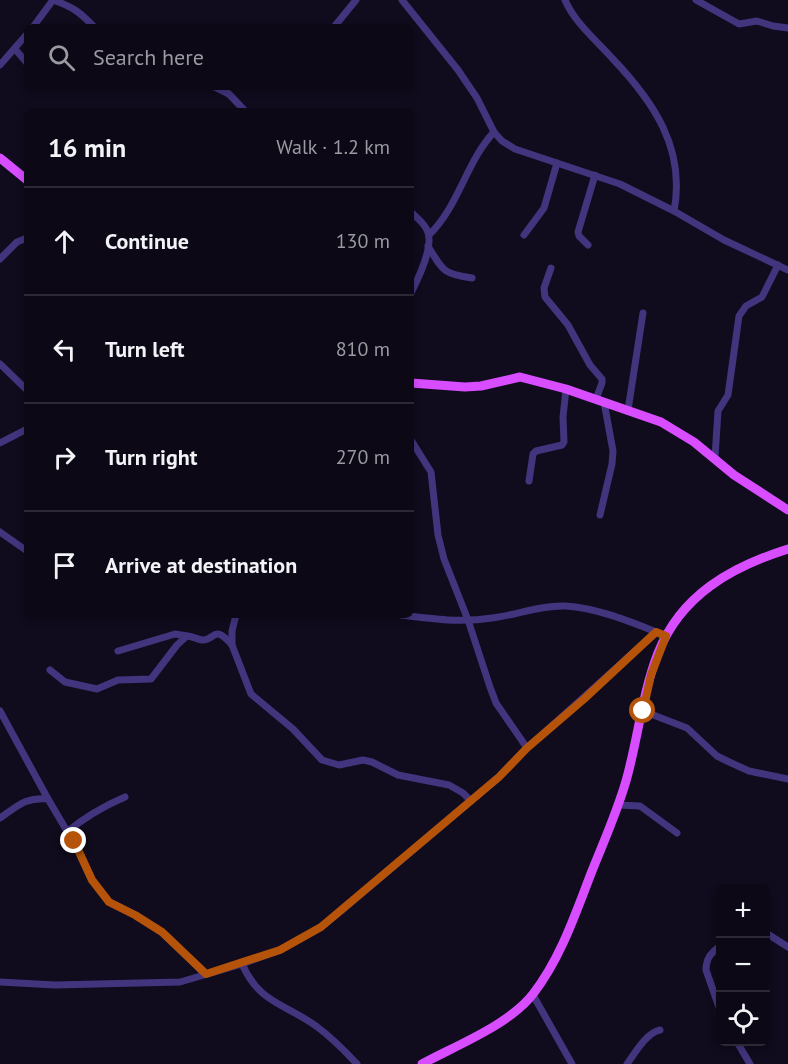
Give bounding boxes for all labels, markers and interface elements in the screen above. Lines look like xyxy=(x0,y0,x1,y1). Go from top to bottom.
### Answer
search box xyxy=(24,24,414,90)
icon: search xyxy=(45,41,78,74)
text: Search here xyxy=(93,43,204,71)
text: 16 min xyxy=(48,131,126,164)
text: Walk · 1.2 km xyxy=(276,134,390,160)
icon: ahead xyxy=(48,225,81,258)
text: Continue xyxy=(105,227,189,255)
text: 130 m xyxy=(336,228,390,254)
icon: left xyxy=(48,333,81,366)
text: Turn left xyxy=(105,335,185,363)
text: 810 m xyxy=(336,336,390,362)
icon: right xyxy=(48,441,81,474)
text: Turn right xyxy=(105,443,197,471)
text: 270 m xyxy=(336,444,390,470)
icon: arrive xyxy=(48,549,81,582)
text: Arrive at destination xyxy=(105,551,297,579)
route start xyxy=(629,697,655,723)
route end xyxy=(60,827,86,853)
map controls xyxy=(716,884,770,1046)
button: + xyxy=(716,884,770,938)
button: − xyxy=(716,938,770,992)
button: locate xyxy=(716,992,770,1046)

